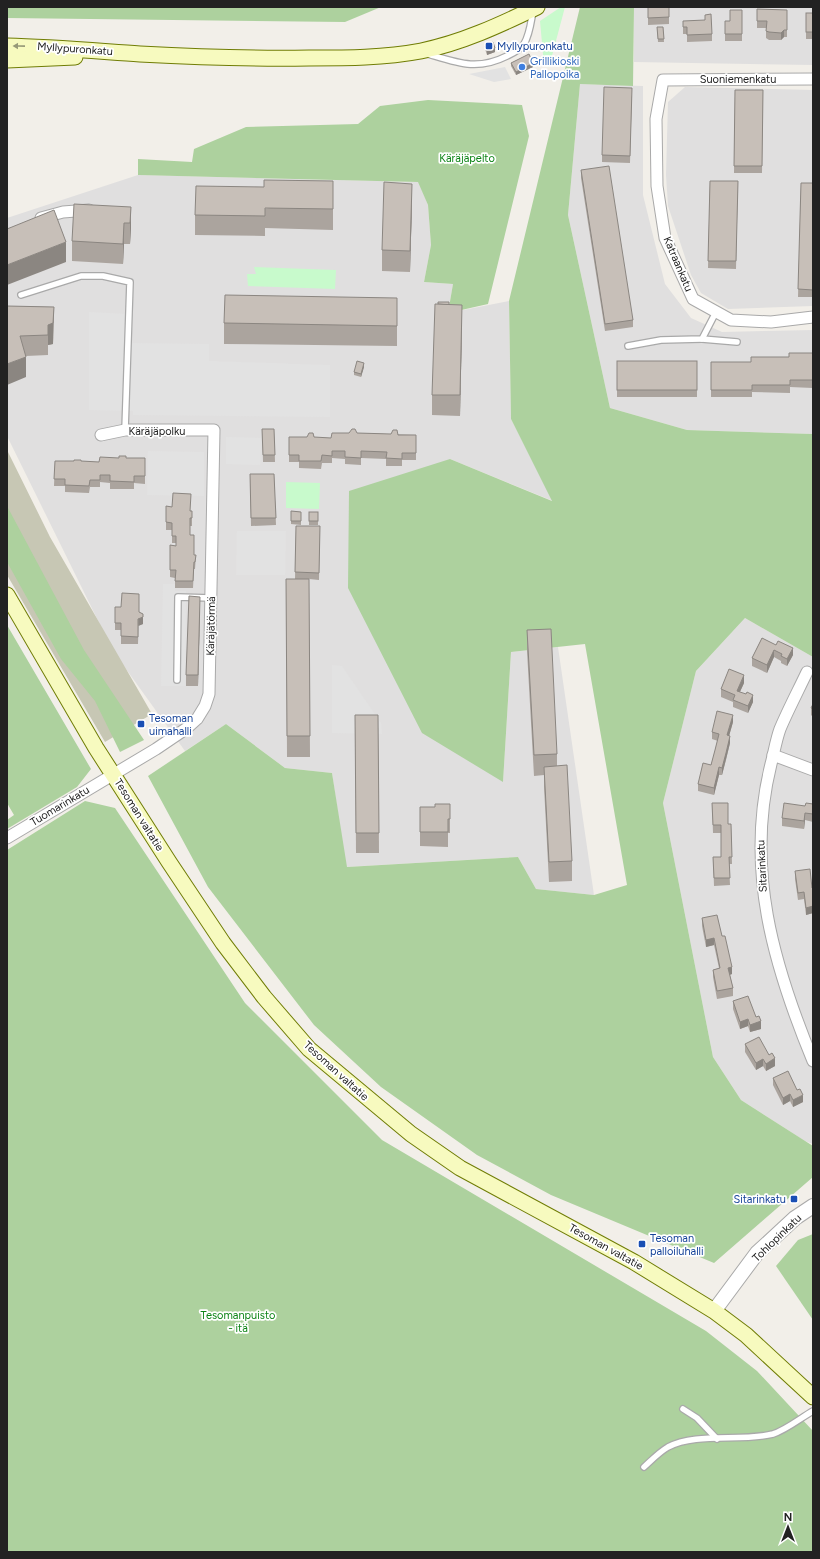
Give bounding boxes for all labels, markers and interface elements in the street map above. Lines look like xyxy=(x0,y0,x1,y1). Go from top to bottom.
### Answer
street label: Myllypuronkatu xyxy=(37,40,113,58)
place label: Myllypuronkatu xyxy=(497,40,573,53)
marker: Myllypuronkatu xyxy=(484,41,494,51)
one-way arrow xyxy=(12,43,25,49)
place label: Grillikioski Pallopoika xyxy=(530,55,579,81)
marker: Grillikioski Pallopoika xyxy=(517,62,527,72)
street label: Suoniemenkatu xyxy=(700,73,776,86)
park label: Käräjäpelto xyxy=(439,152,495,165)
street label: Katraankatu xyxy=(661,234,695,294)
street label: Käräjäpolku xyxy=(129,425,185,438)
street label: Käräjätörmä xyxy=(204,596,218,656)
place label: Tesoman uimahalli xyxy=(149,712,193,738)
marker: Tesoman uimahalli xyxy=(136,719,146,729)
street label: Tesoman valtatie xyxy=(112,776,166,854)
street label: Tuomarinkatu xyxy=(28,783,92,829)
street label: Sitarinkatu xyxy=(754,839,770,893)
street label: Tesoman valtatie xyxy=(301,1038,371,1104)
place label: Sitarinkatu xyxy=(733,1193,786,1206)
marker: Sitarinkatu xyxy=(789,1194,799,1204)
street label: Tohlopinkatu xyxy=(750,1211,804,1265)
street label: Tesoman valtatie xyxy=(567,1221,645,1273)
place label: Tesoman palloiluhalli xyxy=(650,1232,704,1258)
marker: Tesoman palloiluhalli xyxy=(637,1239,647,1249)
park label: Tesomanpuisto - itä xyxy=(201,1309,275,1335)
north arrow xyxy=(768,1507,808,1547)
text: N xyxy=(784,1511,792,1524)

